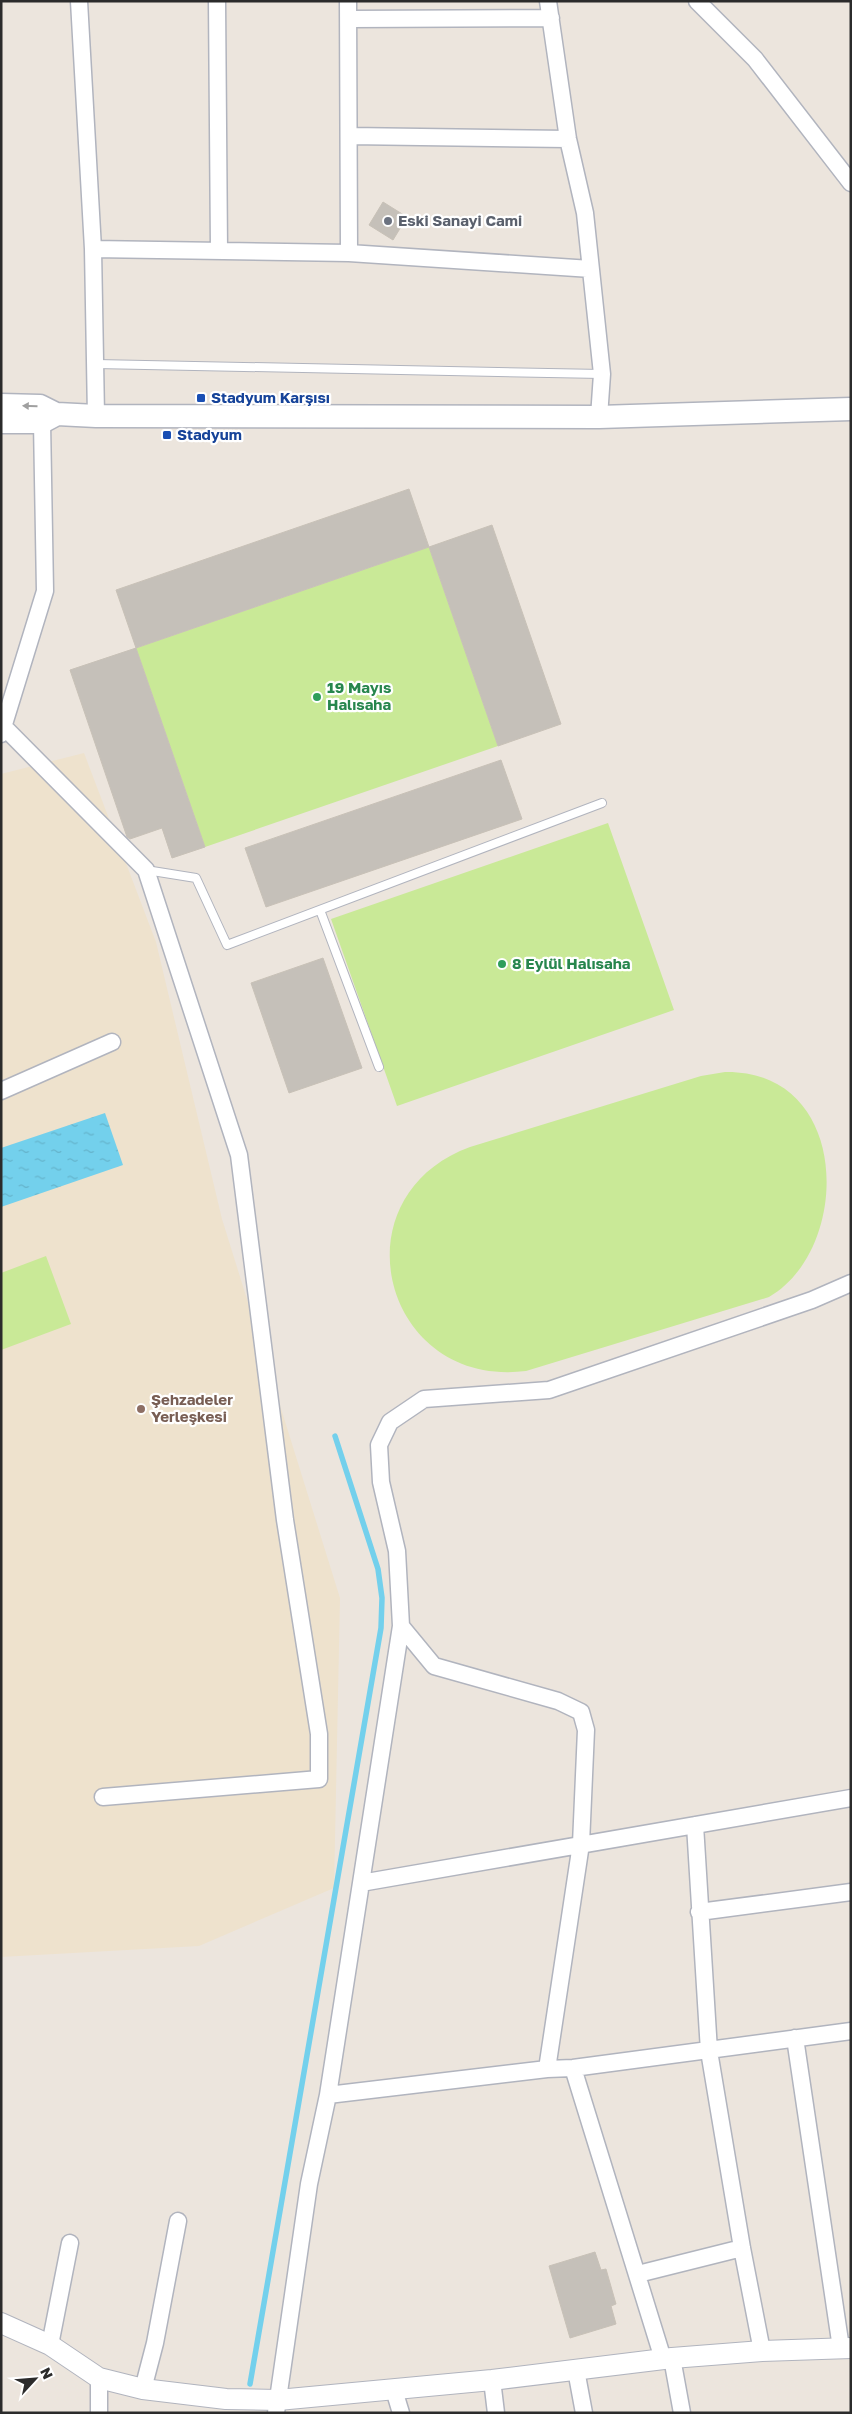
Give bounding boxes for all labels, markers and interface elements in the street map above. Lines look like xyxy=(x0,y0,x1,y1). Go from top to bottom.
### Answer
place label: Eski Sanayi Cami xyxy=(398,211,522,229)
marker: Eski Sanayi Cami xyxy=(382,215,394,227)
place label: Stadyum Karşısı xyxy=(211,388,330,406)
marker: Stadyum Karşısı xyxy=(195,392,207,404)
one-way arrow xyxy=(22,402,38,410)
place label: Stadyum xyxy=(177,425,242,443)
marker: Stadyum xyxy=(161,429,173,441)
place label: 19 Mayıs Halısaha xyxy=(327,678,391,713)
marker: 19 Mayıs Halısaha xyxy=(311,691,323,703)
place label: 8 Eylül Halısaha xyxy=(512,954,631,972)
marker: 8 Eylül Halısaha xyxy=(496,958,508,970)
place label: Şehzadeler Yerleşkesi xyxy=(151,1390,233,1425)
marker: Şehzadeler Yerleşkesi xyxy=(135,1403,147,1415)
north arrow xyxy=(10,2354,60,2404)
text: N xyxy=(37,2365,57,2382)

